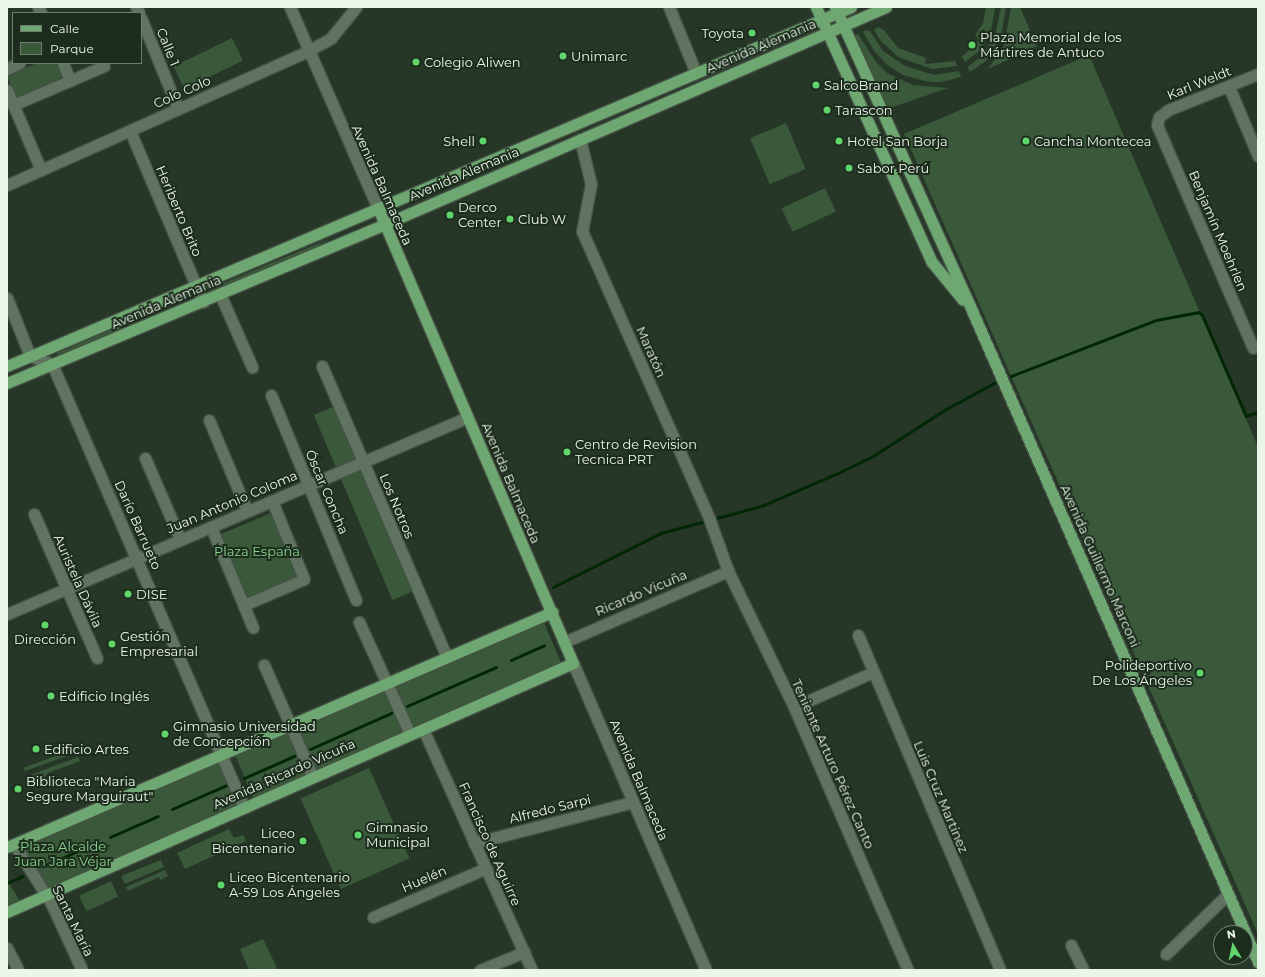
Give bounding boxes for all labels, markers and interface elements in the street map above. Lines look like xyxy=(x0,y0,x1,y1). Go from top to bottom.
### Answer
legend xyxy=(12,12,142,64)
street label: Avenida Alemania xyxy=(704,16,818,76)
text: Calle xyxy=(50,21,79,36)
place label: Toyota xyxy=(702,25,744,41)
street label: Calle 1 xyxy=(153,26,183,68)
marker: Toyota xyxy=(747,28,757,38)
place label: Plaza Memorial de los Mártires de Antuco xyxy=(980,30,1122,61)
marker: Plaza Memorial de los Mártires de Antuco xyxy=(967,40,977,50)
text: Parque xyxy=(50,41,94,56)
place label: Unimarc xyxy=(571,48,627,64)
marker: Unimarc xyxy=(558,51,568,61)
place label: Colegio Aliwen xyxy=(424,54,521,70)
marker: Colegio Aliwen xyxy=(411,57,421,67)
street label: Karl Weldt xyxy=(1165,63,1233,103)
street label: Colo Colo xyxy=(151,73,213,111)
place label: SalcoBrand xyxy=(824,77,898,93)
marker: SalcoBrand xyxy=(811,80,821,90)
place label: Tarascon xyxy=(835,102,893,118)
marker: Tarascon xyxy=(822,105,832,115)
street label: Avenida Balmaceda xyxy=(348,123,416,247)
place label: Shell xyxy=(443,133,475,149)
place label: Hotel San Borja xyxy=(847,133,948,149)
place label: Cancha Montecea xyxy=(1034,133,1151,149)
marker: Shell xyxy=(478,136,488,146)
marker: Hotel San Borja xyxy=(834,136,844,146)
marker: Cancha Montecea xyxy=(1021,136,1031,146)
street label: Avenida Alemania xyxy=(407,144,521,204)
place label: Sabor Perú xyxy=(857,160,929,176)
street label: Heriberto Brito xyxy=(153,163,205,259)
marker: Sabor Perú xyxy=(844,163,854,173)
street label: Benjamín Moehrlen xyxy=(1185,168,1251,294)
place label: Derco Center xyxy=(458,200,502,231)
marker: Derco Center xyxy=(445,210,455,220)
place label: Club W xyxy=(518,211,566,227)
marker: Club W xyxy=(505,214,515,224)
street label: Avenida Alemania xyxy=(109,272,223,332)
street label: Maratón xyxy=(633,324,669,380)
street label: Avenida Balmaceda xyxy=(478,420,544,546)
place label: Centro de Revision Tecnica PRT xyxy=(575,437,697,468)
street label: Óscar Concha xyxy=(302,447,352,537)
marker: Centro de Revision Tecnica PRT xyxy=(562,447,572,457)
street label: Juan Antonio Coloma xyxy=(164,467,300,537)
street label: Los Notros xyxy=(376,471,418,541)
street label: Darío Barrueto xyxy=(111,478,165,572)
street label: Avenida Guillermo Marconi xyxy=(1057,482,1143,650)
street label: Auristela Dávila xyxy=(50,532,106,630)
park label: Plaza España xyxy=(214,543,300,559)
street label: Ricardo Vicuña xyxy=(593,567,689,619)
place label: DISE xyxy=(136,586,167,602)
marker: DISE xyxy=(123,589,133,599)
marker: Dirección xyxy=(40,620,50,630)
place label: Gestión Empresarial xyxy=(120,629,198,660)
place label: Dirección xyxy=(14,631,76,647)
marker: Gestión Empresarial xyxy=(107,639,117,649)
place label: Polideportivo De Los Ángeles xyxy=(1092,658,1192,689)
marker: Polideportivo De Los Ángeles xyxy=(1195,668,1205,678)
street label: Teniente Arturo Pérez Canto xyxy=(788,677,878,851)
place label: Edificio Inglés xyxy=(59,688,149,704)
marker: Edificio Inglés xyxy=(46,691,56,701)
street label: Avenida Balmaceda xyxy=(606,717,672,843)
place label: Gimnasio Universidad de Concepción xyxy=(173,719,316,750)
marker: Gimnasio Universidad de Concepción xyxy=(160,729,170,739)
street label: Avenida Ricardo Vicuña xyxy=(210,736,358,812)
street label: Luis Cruz Martínez xyxy=(910,739,972,855)
place label: Edificio Artes xyxy=(44,741,129,757)
marker: Edificio Artes xyxy=(31,744,41,754)
place label: Biblioteca "Maria Segure Marguiraut" xyxy=(26,774,153,805)
street label: Francisco de Aguirre xyxy=(456,780,524,908)
marker: Biblioteca "Maria Segure Marguiraut" xyxy=(13,784,23,794)
street label: Alfredo Sarpi xyxy=(508,791,592,827)
place label: Gimnasio Municipal xyxy=(366,820,430,851)
place label: Liceo Bicentenario xyxy=(212,826,295,857)
marker: Gimnasio Municipal xyxy=(353,830,363,840)
marker: Liceo Bicentenario xyxy=(298,836,308,846)
park label: Plaza Alcalde Juan Jara Véjar xyxy=(14,839,112,870)
street label: Huelén xyxy=(399,863,449,895)
place label: Liceo Bicentenario A-59 Los Ángeles xyxy=(229,870,350,901)
marker: Liceo Bicentenario A-59 Los Ángeles xyxy=(216,880,226,890)
street label: Santa María xyxy=(49,883,97,959)
north arrow xyxy=(1213,925,1253,965)
text: N xyxy=(1226,927,1237,942)

